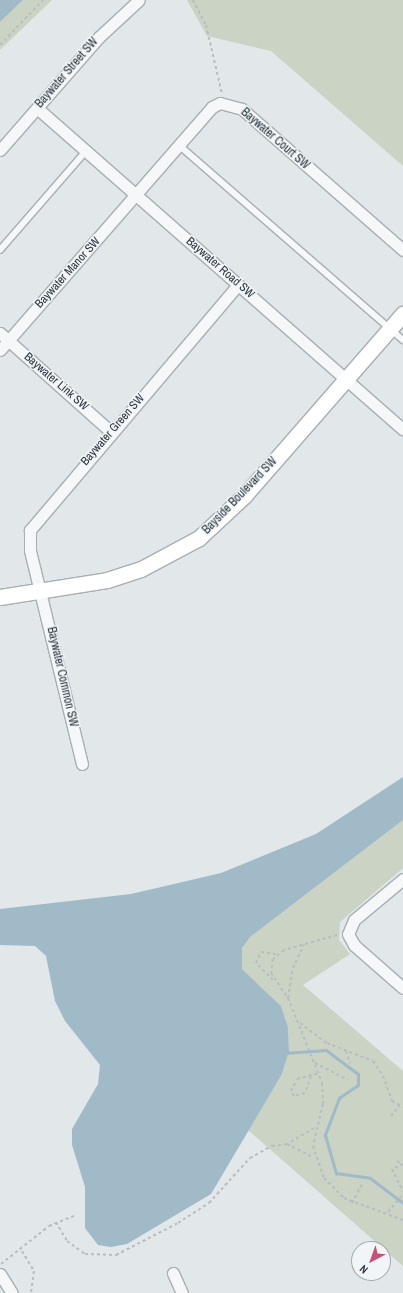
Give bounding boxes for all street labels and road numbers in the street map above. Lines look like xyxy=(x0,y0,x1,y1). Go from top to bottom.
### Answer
street label: Baywater Street SW xyxy=(33,35,101,111)
street label: Baywater Court SW xyxy=(238,105,312,173)
street label: Baywater Road SW xyxy=(183,234,257,302)
street label: Baywater Manor SW xyxy=(32,235,104,311)
street label: Baywater Link SW xyxy=(21,350,91,414)
street label: Baywater Green SW xyxy=(78,391,148,469)
street label: Bayside Boulevard SW xyxy=(200,455,280,537)
street label: Baywater Common SW xyxy=(43,626,81,728)

